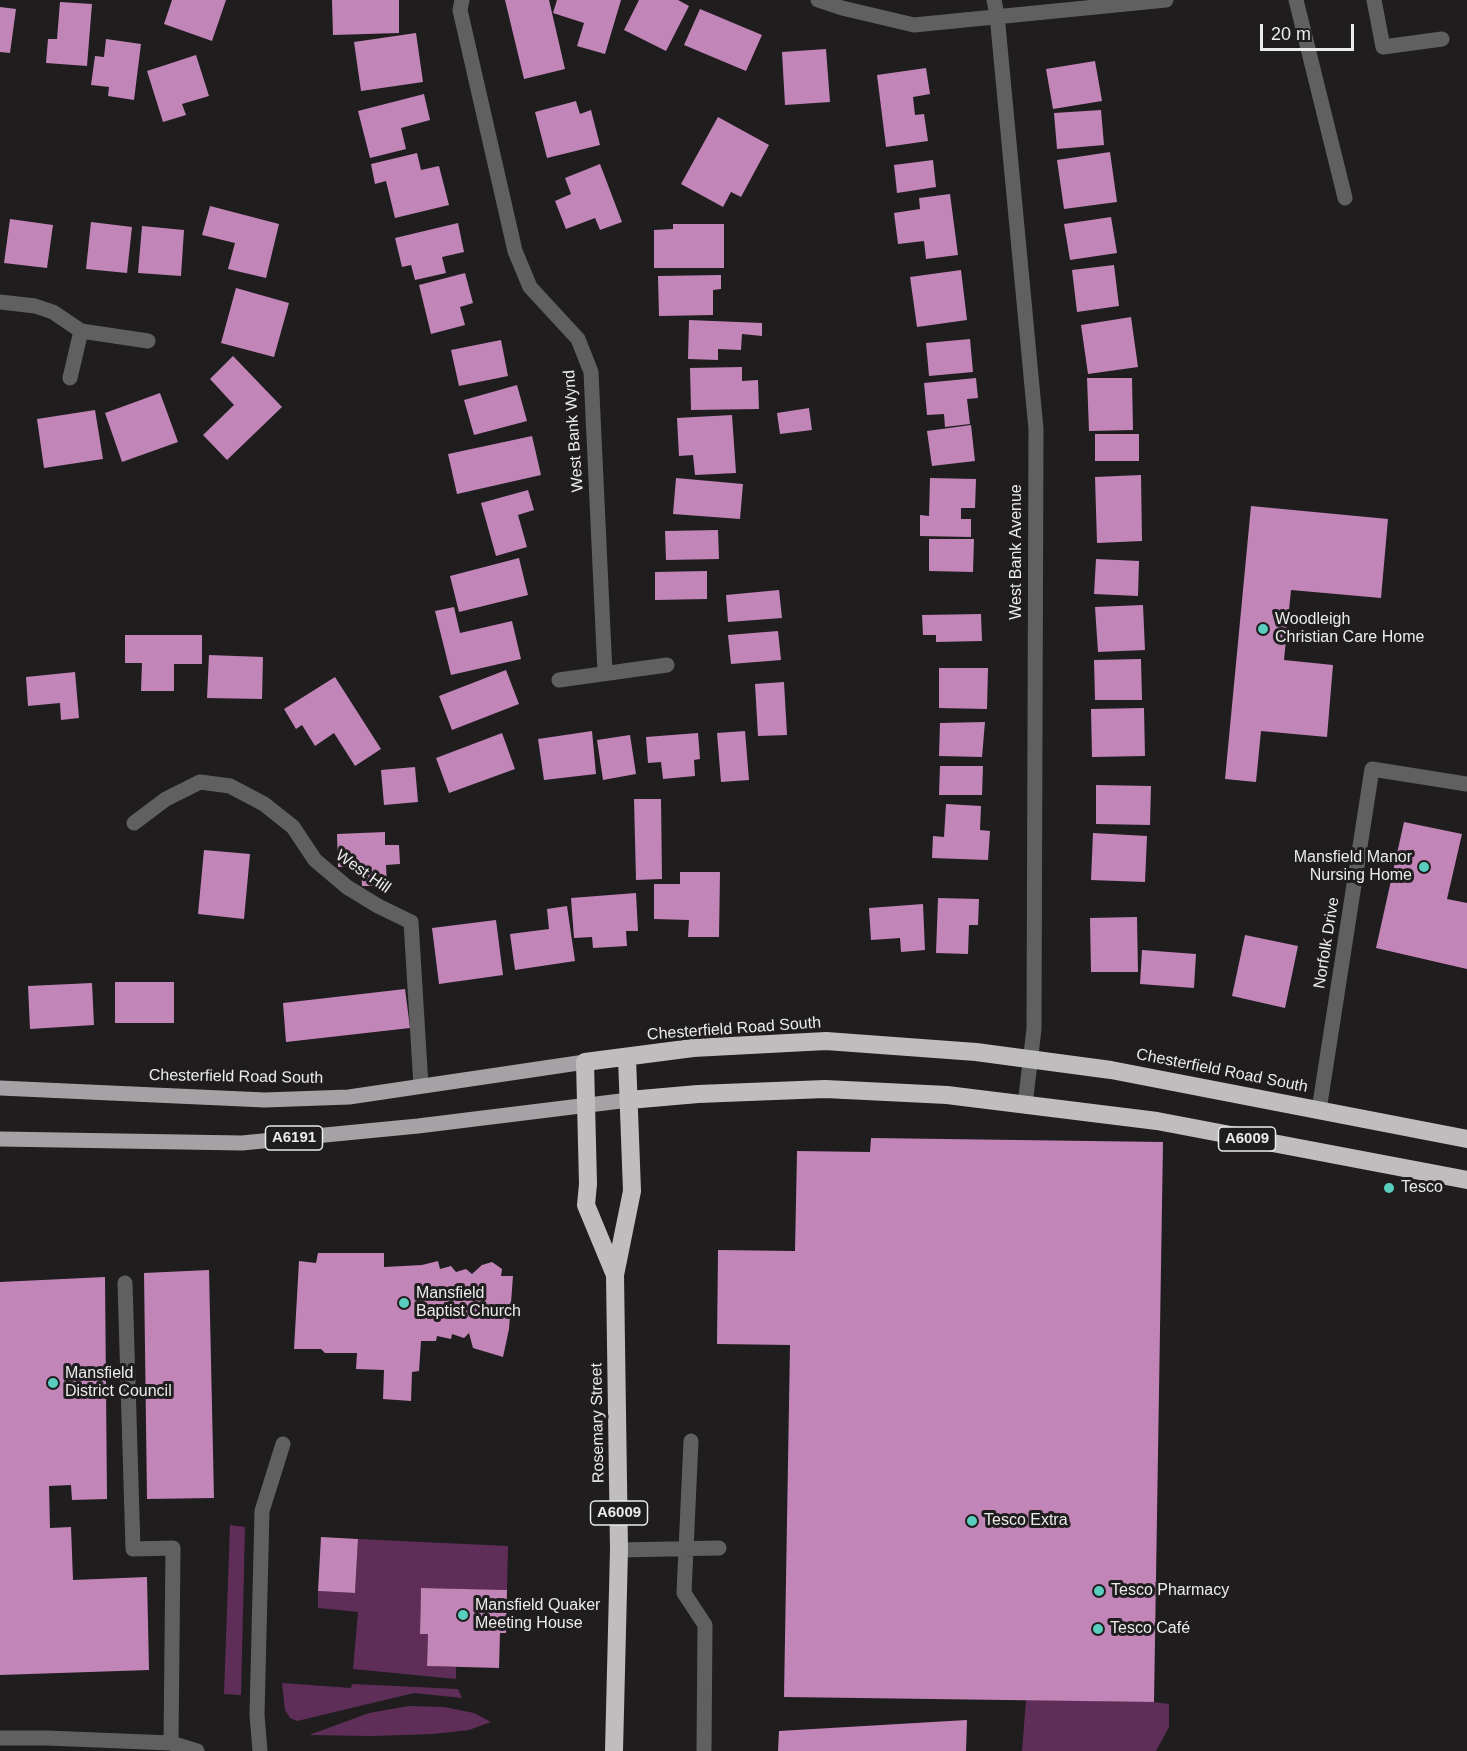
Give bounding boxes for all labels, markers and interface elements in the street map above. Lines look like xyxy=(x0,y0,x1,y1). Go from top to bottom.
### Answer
scale bar xyxy=(1263,12,1358,50)
text: 20 m xyxy=(1271,24,1311,44)
street label: West Bank Wynd xyxy=(560,369,588,493)
street label: West Bank Avenue xyxy=(1007,484,1027,620)
place label: Woodleigh Christian Care Home xyxy=(1275,610,1424,648)
marker: Woodleigh Christian Care Home xyxy=(1256,622,1270,636)
street label: West Hill xyxy=(332,846,394,898)
place label: Mansfield Manor Nursing Home xyxy=(1294,848,1412,886)
marker: Mansfield Manor Nursing Home xyxy=(1417,860,1431,874)
street label: Norfolk Drive xyxy=(1310,896,1344,990)
street label: Chesterfield Road South xyxy=(646,1013,822,1045)
street label: Chesterfield Road South xyxy=(1135,1045,1309,1097)
street label: Chesterfield Road South xyxy=(149,1066,323,1088)
road number: A6191 xyxy=(266,1126,322,1150)
road number: A6009 xyxy=(1218,1127,1276,1151)
place label: Tesco xyxy=(1401,1178,1443,1198)
marker: Tesco xyxy=(1382,1181,1396,1195)
place label: Mansfield Baptist Church xyxy=(416,1284,521,1322)
marker: Mansfield Baptist Church xyxy=(397,1296,411,1310)
street label: Rosemary Street xyxy=(587,1363,609,1483)
place label: Mansfield District Council xyxy=(65,1364,172,1402)
marker: Mansfield District Council xyxy=(46,1376,60,1390)
road number: A6009 xyxy=(590,1501,648,1525)
place label: Tesco Extra xyxy=(984,1511,1068,1531)
marker: Tesco Extra xyxy=(965,1514,979,1528)
place label: Tesco Pharmacy xyxy=(1111,1581,1229,1601)
marker: Tesco Pharmacy xyxy=(1092,1584,1106,1598)
place label: Mansfield Quaker Meeting House xyxy=(475,1596,600,1634)
marker: Mansfield Quaker Meeting House xyxy=(456,1608,470,1622)
place label: Tesco Café xyxy=(1110,1619,1190,1639)
marker: Tesco Café xyxy=(1091,1622,1105,1636)

